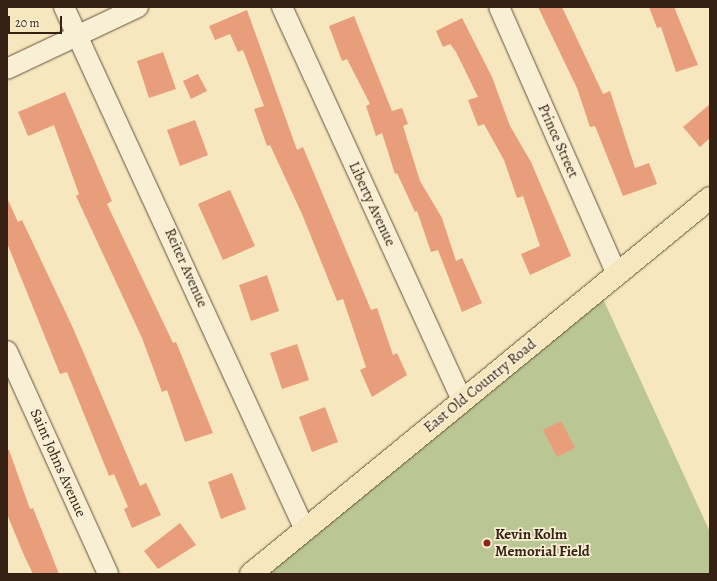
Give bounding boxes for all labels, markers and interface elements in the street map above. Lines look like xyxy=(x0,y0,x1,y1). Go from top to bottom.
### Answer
scale bar xyxy=(10,8,64,34)
text: 20 m xyxy=(15,15,39,31)
street label: Prince Street xyxy=(534,101,582,181)
street label: Liberty Avenue xyxy=(345,159,399,249)
street label: Reiter Avenue xyxy=(161,226,211,310)
street label: East Old Country Road xyxy=(420,335,540,437)
street label: Saint Johns Avenue xyxy=(26,406,90,520)
place label: Kevin Kolm Memorial Field xyxy=(495,525,590,560)
marker: Kevin Kolm Memorial Field xyxy=(482,538,492,548)

